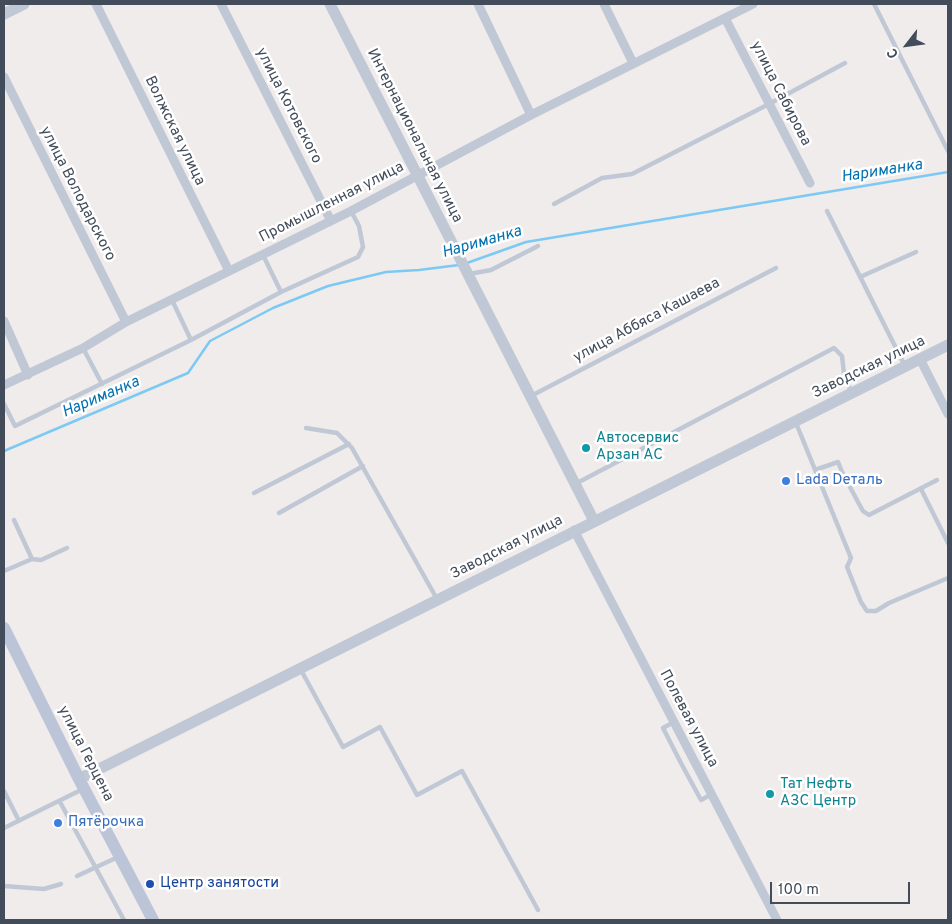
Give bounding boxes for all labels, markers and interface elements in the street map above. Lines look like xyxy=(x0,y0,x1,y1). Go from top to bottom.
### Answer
north arrow xyxy=(882,20,932,70)
street label: улица Сабирова xyxy=(746,39,814,149)
street label: улица Котовского xyxy=(251,45,325,167)
text: С xyxy=(884,45,903,61)
street label: Интернациональная улица xyxy=(362,46,466,226)
street label: Волжская улица xyxy=(140,73,208,189)
street label: улица Володарского xyxy=(35,124,119,264)
water label: Нариманка xyxy=(840,156,924,188)
street label: Промышленная улица xyxy=(257,159,407,247)
water label: Нариманка xyxy=(440,222,524,264)
street label: улица Аббяса Кашаева xyxy=(571,275,723,367)
street label: Заводская улица xyxy=(810,333,928,403)
water label: Нариманка xyxy=(60,373,142,423)
place label: Автосервис Арзан АС xyxy=(596,430,679,465)
marker: Автосервис Арзан АС xyxy=(580,442,592,454)
place label: Lada Dеталь xyxy=(796,472,883,490)
marker: Lada Dеталь xyxy=(780,475,792,487)
street label: Заводская улица xyxy=(448,512,566,584)
street label: Полевая улица xyxy=(655,667,721,771)
street label: улица Герцена xyxy=(53,703,117,805)
place label: Тат Нефть АЗС Центр xyxy=(780,776,856,811)
marker: Тат Нефть АЗС Центр xyxy=(764,788,776,800)
place label: Пятёрочка xyxy=(68,814,144,832)
marker: Пятёрочка xyxy=(52,817,64,829)
scale bar xyxy=(772,872,912,904)
place label: Центр занятости xyxy=(160,875,279,893)
marker: Центр занятости xyxy=(144,878,156,890)
text: 100 m xyxy=(778,881,819,900)

